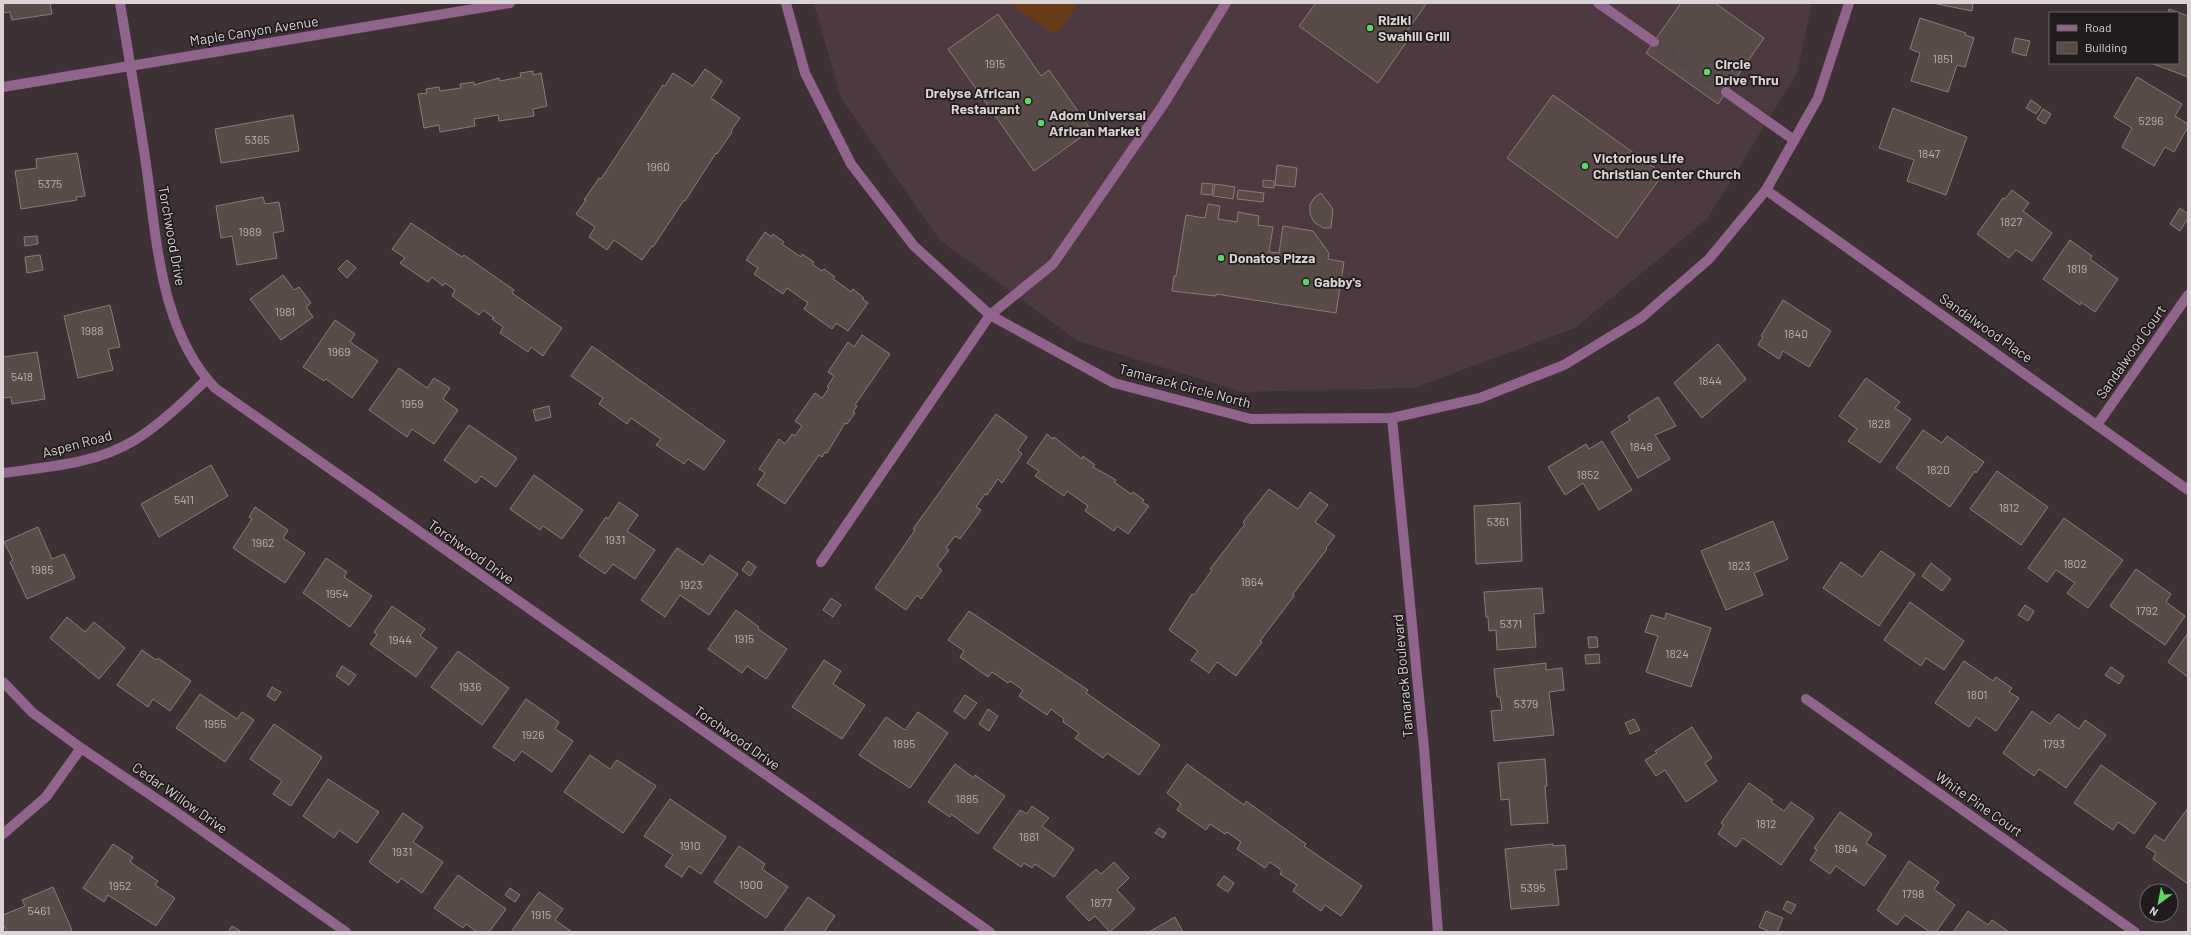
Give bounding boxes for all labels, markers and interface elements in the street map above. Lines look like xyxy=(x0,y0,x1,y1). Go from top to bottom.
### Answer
place label: Riziki Swahili Grill xyxy=(1378,11,1450,44)
street label: Maple Canyon Avenue xyxy=(188,12,319,49)
legend xyxy=(2049,12,2179,64)
text: Road xyxy=(2085,20,2112,34)
marker: Riziki Swahili Grill xyxy=(1365,23,1375,33)
text: Building xyxy=(2085,40,2127,54)
house number: 1851 xyxy=(1933,51,1953,65)
place label: Circle Drive Thru xyxy=(1715,55,1779,88)
house number: 1915 xyxy=(985,56,1005,70)
marker: Circle Drive Thru xyxy=(1702,67,1712,77)
place label: Drelyse African Restaurant xyxy=(925,84,1020,117)
marker: Drelyse African Restaurant xyxy=(1023,96,1033,106)
place label: Adom Universal African Market xyxy=(1049,106,1146,139)
house number: 5296 xyxy=(2138,113,2164,127)
marker: Adom Universal African Market xyxy=(1036,118,1046,128)
house number: 5365 xyxy=(245,132,269,146)
house number: 1847 xyxy=(1918,146,1941,160)
place label: Victorious Life Christian Center Church xyxy=(1593,149,1741,182)
house number: 1960 xyxy=(646,159,670,173)
marker: Victorious Life Christian Center Church xyxy=(1580,161,1590,171)
house number: 5375 xyxy=(38,176,62,190)
street label: Torchwood Drive xyxy=(155,185,190,287)
house number: 1827 xyxy=(2000,214,2023,228)
house number: 1989 xyxy=(239,224,261,238)
place label: Donatos Pizza xyxy=(1229,249,1315,266)
marker: Donatos Pizza xyxy=(1216,253,1226,263)
house number: 1819 xyxy=(2067,261,2087,275)
place label: Gabby's xyxy=(1314,273,1362,290)
marker: Gabby's xyxy=(1301,277,1311,287)
street label: Sandalwood Place xyxy=(1936,289,2036,366)
street label: Sandalwood Court xyxy=(2092,302,2169,402)
house number: 1981 xyxy=(275,304,295,318)
house number: 1988 xyxy=(81,323,103,337)
house number: 1840 xyxy=(1784,326,1808,340)
house number: 1969 xyxy=(328,344,350,358)
street label: Tamarack Circle North xyxy=(1117,360,1253,411)
house number: 5418 xyxy=(11,369,33,383)
house number: 1844 xyxy=(1698,373,1722,387)
house number: 1959 xyxy=(401,396,423,410)
house number: 1828 xyxy=(1867,416,1891,430)
street label: Aspen Road xyxy=(40,426,114,461)
house number: 1848 xyxy=(1629,439,1653,453)
house number: 1820 xyxy=(1926,462,1950,476)
house number: 1852 xyxy=(1576,467,1600,481)
house number: 5411 xyxy=(174,492,194,506)
house number: 1812 xyxy=(1999,500,2019,514)
house number: 5361 xyxy=(1487,514,1509,528)
street label: Torchwood Drive xyxy=(425,516,518,588)
house number: 1931 xyxy=(605,532,625,546)
house number: 1962 xyxy=(251,535,275,549)
house number: 1802 xyxy=(2063,556,2087,570)
house number: 1823 xyxy=(1728,558,1751,572)
house number: 1985 xyxy=(31,562,53,576)
house number: 1864 xyxy=(1240,574,1264,588)
house number: 1923 xyxy=(680,577,703,591)
house number: 1954 xyxy=(325,586,349,600)
house number: 1792 xyxy=(2136,603,2158,617)
street label: Tamarack Boulevard xyxy=(1389,614,1416,738)
house number: 5371 xyxy=(1500,616,1522,630)
house number: 1915 xyxy=(734,631,754,645)
house number: 1944 xyxy=(388,632,412,646)
house number: 1824 xyxy=(1665,646,1689,660)
house number: 1936 xyxy=(459,679,481,693)
house number: 1801 xyxy=(1966,687,1988,701)
house number: 5379 xyxy=(1514,696,1538,710)
street label: Torchwood Drive xyxy=(691,702,784,774)
house number: 1955 xyxy=(204,716,226,730)
house number: 1926 xyxy=(521,727,545,741)
house number: 1895 xyxy=(893,736,915,750)
house number: 1793 xyxy=(2043,736,2065,750)
street label: Cedar Willow Drive xyxy=(129,758,231,837)
street label: White Pine Court xyxy=(1933,767,2026,840)
house number: 1885 xyxy=(956,791,978,805)
house number: 1812 xyxy=(1756,816,1776,830)
house number: 1881 xyxy=(1019,829,1039,843)
house number: 1910 xyxy=(679,838,701,852)
house number: 1804 xyxy=(1834,841,1858,855)
house number: 1931 xyxy=(392,844,412,858)
house number: 1900 xyxy=(739,877,763,891)
house number: 1952 xyxy=(108,878,132,892)
house number: 5395 xyxy=(1521,880,1545,894)
north arrow xyxy=(2139,883,2179,923)
house number: 1798 xyxy=(1902,886,1924,900)
house number: 1877 xyxy=(1090,895,1112,909)
house number: 5461 xyxy=(28,903,50,917)
text: N xyxy=(2147,904,2160,919)
house number: 1915 xyxy=(531,907,551,921)

